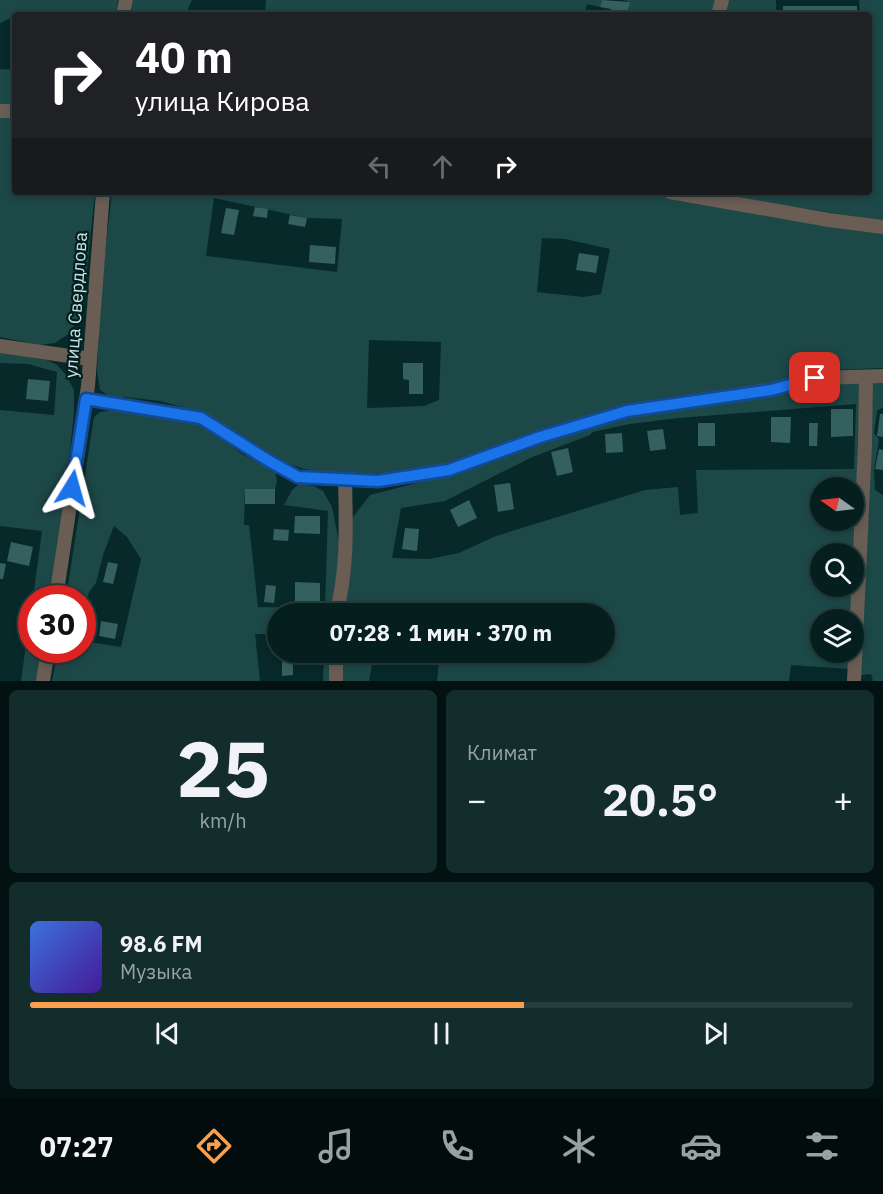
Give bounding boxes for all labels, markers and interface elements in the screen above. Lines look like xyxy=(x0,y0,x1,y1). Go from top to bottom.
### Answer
text: 40 m xyxy=(135,30,233,85)
icon: right xyxy=(36,36,114,114)
text: улица Кирова xyxy=(135,83,310,118)
icon: left xyxy=(363,150,396,183)
icon: ahead xyxy=(426,150,459,183)
icon: right xyxy=(489,150,522,183)
street label: улица Свердлова xyxy=(59,231,92,379)
pin xyxy=(789,352,840,403)
icon: arrive xyxy=(798,361,831,394)
position arrow xyxy=(40,456,104,520)
north arrow xyxy=(810,477,864,531)
map controls xyxy=(810,477,864,663)
button: search xyxy=(810,543,864,597)
speed limit sign: 30 xyxy=(18,585,96,663)
button: layers xyxy=(810,609,864,663)
text: 07:28 · 1 мин · 370 m xyxy=(330,618,552,647)
text: 25 xyxy=(176,717,270,818)
text: Климат xyxy=(467,739,537,766)
text: 20.5° xyxy=(602,770,718,828)
text: − xyxy=(467,778,487,821)
text: + xyxy=(833,778,853,821)
text: km/h xyxy=(199,807,247,834)
text: 98.6 FM xyxy=(120,929,203,958)
text: Музыка xyxy=(120,958,192,985)
icon: previous xyxy=(151,1017,184,1050)
icon: pause xyxy=(425,1017,458,1050)
icon: next xyxy=(699,1017,732,1050)
icon: directions xyxy=(193,1125,235,1167)
icon: music xyxy=(315,1125,357,1167)
icon: phone xyxy=(436,1125,478,1167)
icon: climate xyxy=(558,1125,600,1167)
icon: car xyxy=(680,1125,722,1167)
icon: filters xyxy=(801,1125,843,1167)
text: 07:27 xyxy=(40,1129,114,1164)

